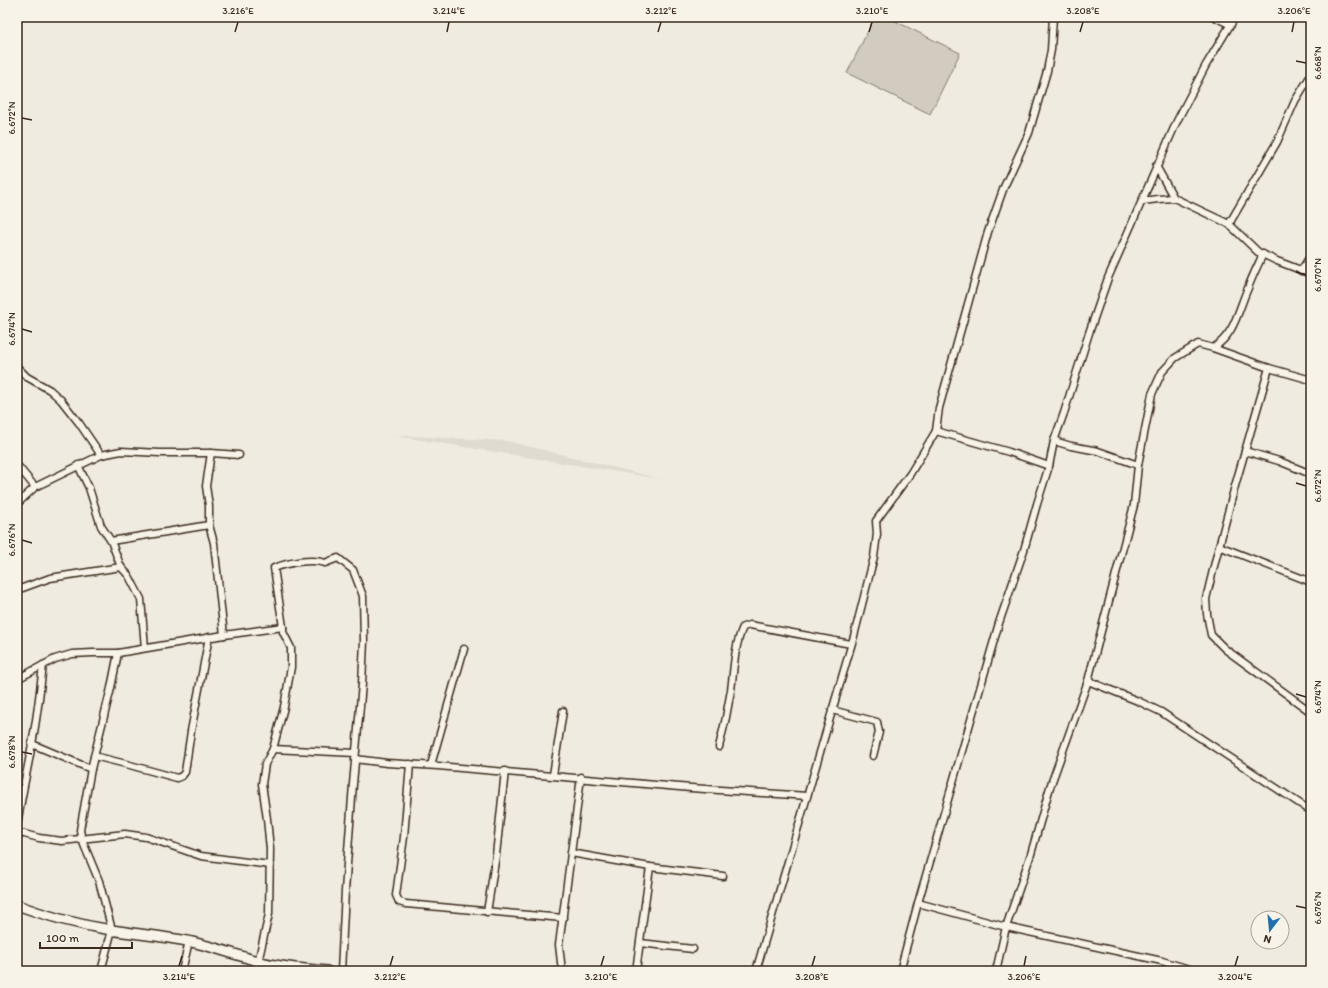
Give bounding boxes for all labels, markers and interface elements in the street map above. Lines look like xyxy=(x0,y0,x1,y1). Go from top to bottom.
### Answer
text: 3.216°E xyxy=(222,4,254,17)
text: 3.214°E xyxy=(433,4,466,17)
text: 3.212°E xyxy=(645,4,677,17)
text: 3.210°E xyxy=(856,4,889,17)
text: 3.208°E xyxy=(1066,4,1100,17)
text: 3.206°E xyxy=(1277,4,1311,17)
text: 6.668°N xyxy=(1311,46,1324,80)
text: 6.672°N xyxy=(5,101,18,134)
text: 6.670°N xyxy=(1311,258,1324,292)
text: 6.674°N xyxy=(5,312,18,346)
text: 6.672°N xyxy=(1311,469,1324,502)
text: 6.676°N xyxy=(5,523,18,557)
text: 6.674°N xyxy=(1311,680,1324,714)
text: 6.678°N xyxy=(5,735,18,769)
text: 6.676°N xyxy=(1311,891,1324,925)
north arrow xyxy=(1250,910,1290,950)
scale bar xyxy=(40,924,132,950)
text: 100 m xyxy=(46,931,79,945)
text: N xyxy=(1262,932,1273,946)
text: 3.214°E xyxy=(163,970,196,983)
text: 3.212°E xyxy=(374,970,406,983)
text: 3.210°E xyxy=(585,970,618,983)
text: 3.208°E xyxy=(795,970,829,983)
text: 3.206°E xyxy=(1007,970,1041,983)
text: 3.204°E xyxy=(1218,970,1252,983)

